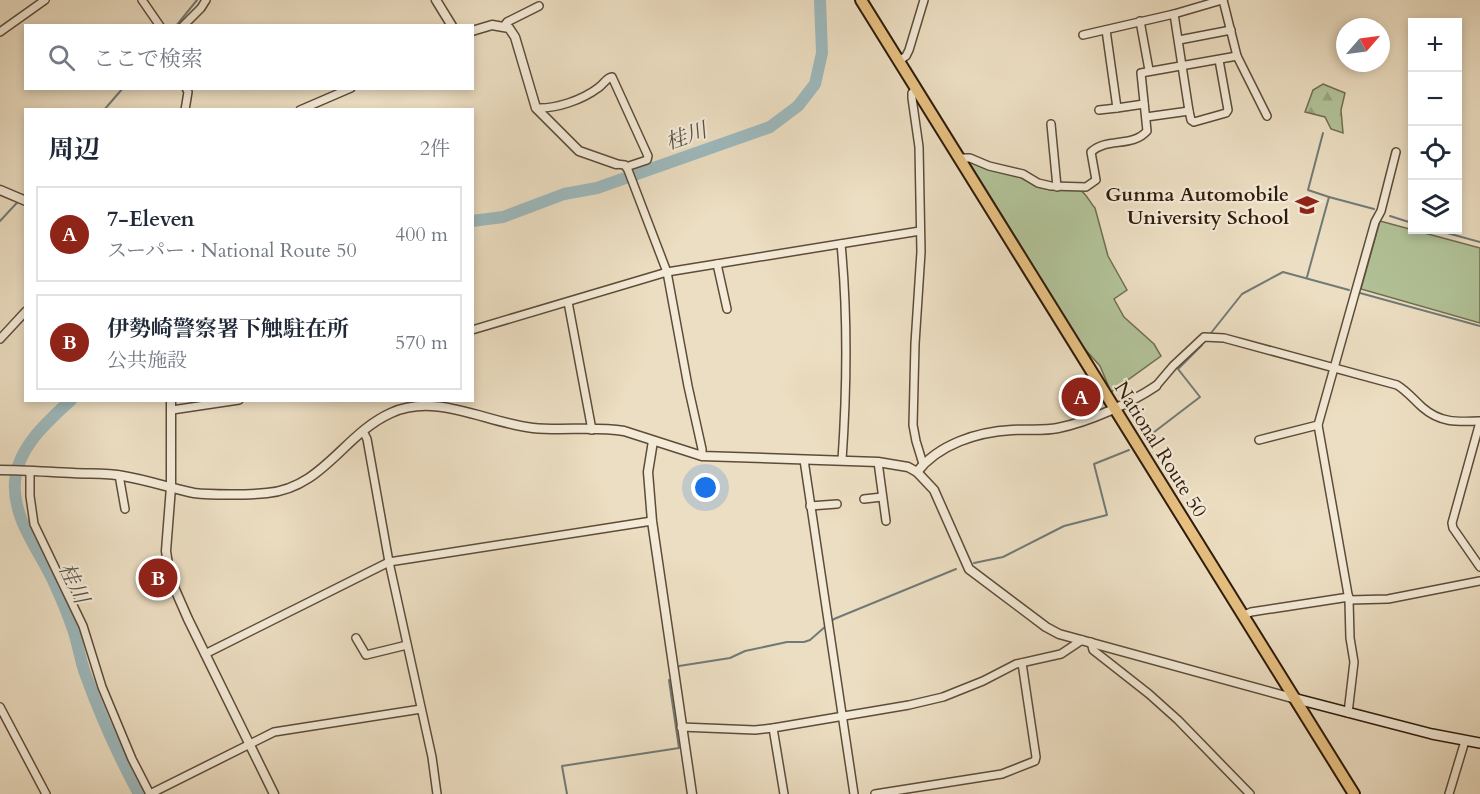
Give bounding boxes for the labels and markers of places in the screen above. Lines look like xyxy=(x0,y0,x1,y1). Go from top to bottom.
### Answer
place label: Gunma Automobile University School xyxy=(1105,181,1289,231)
school or university icon: Gunma Automobile University School xyxy=(1294,192,1320,218)
pin: A xyxy=(1062,374,1100,420)
pin: B xyxy=(138,556,178,600)

